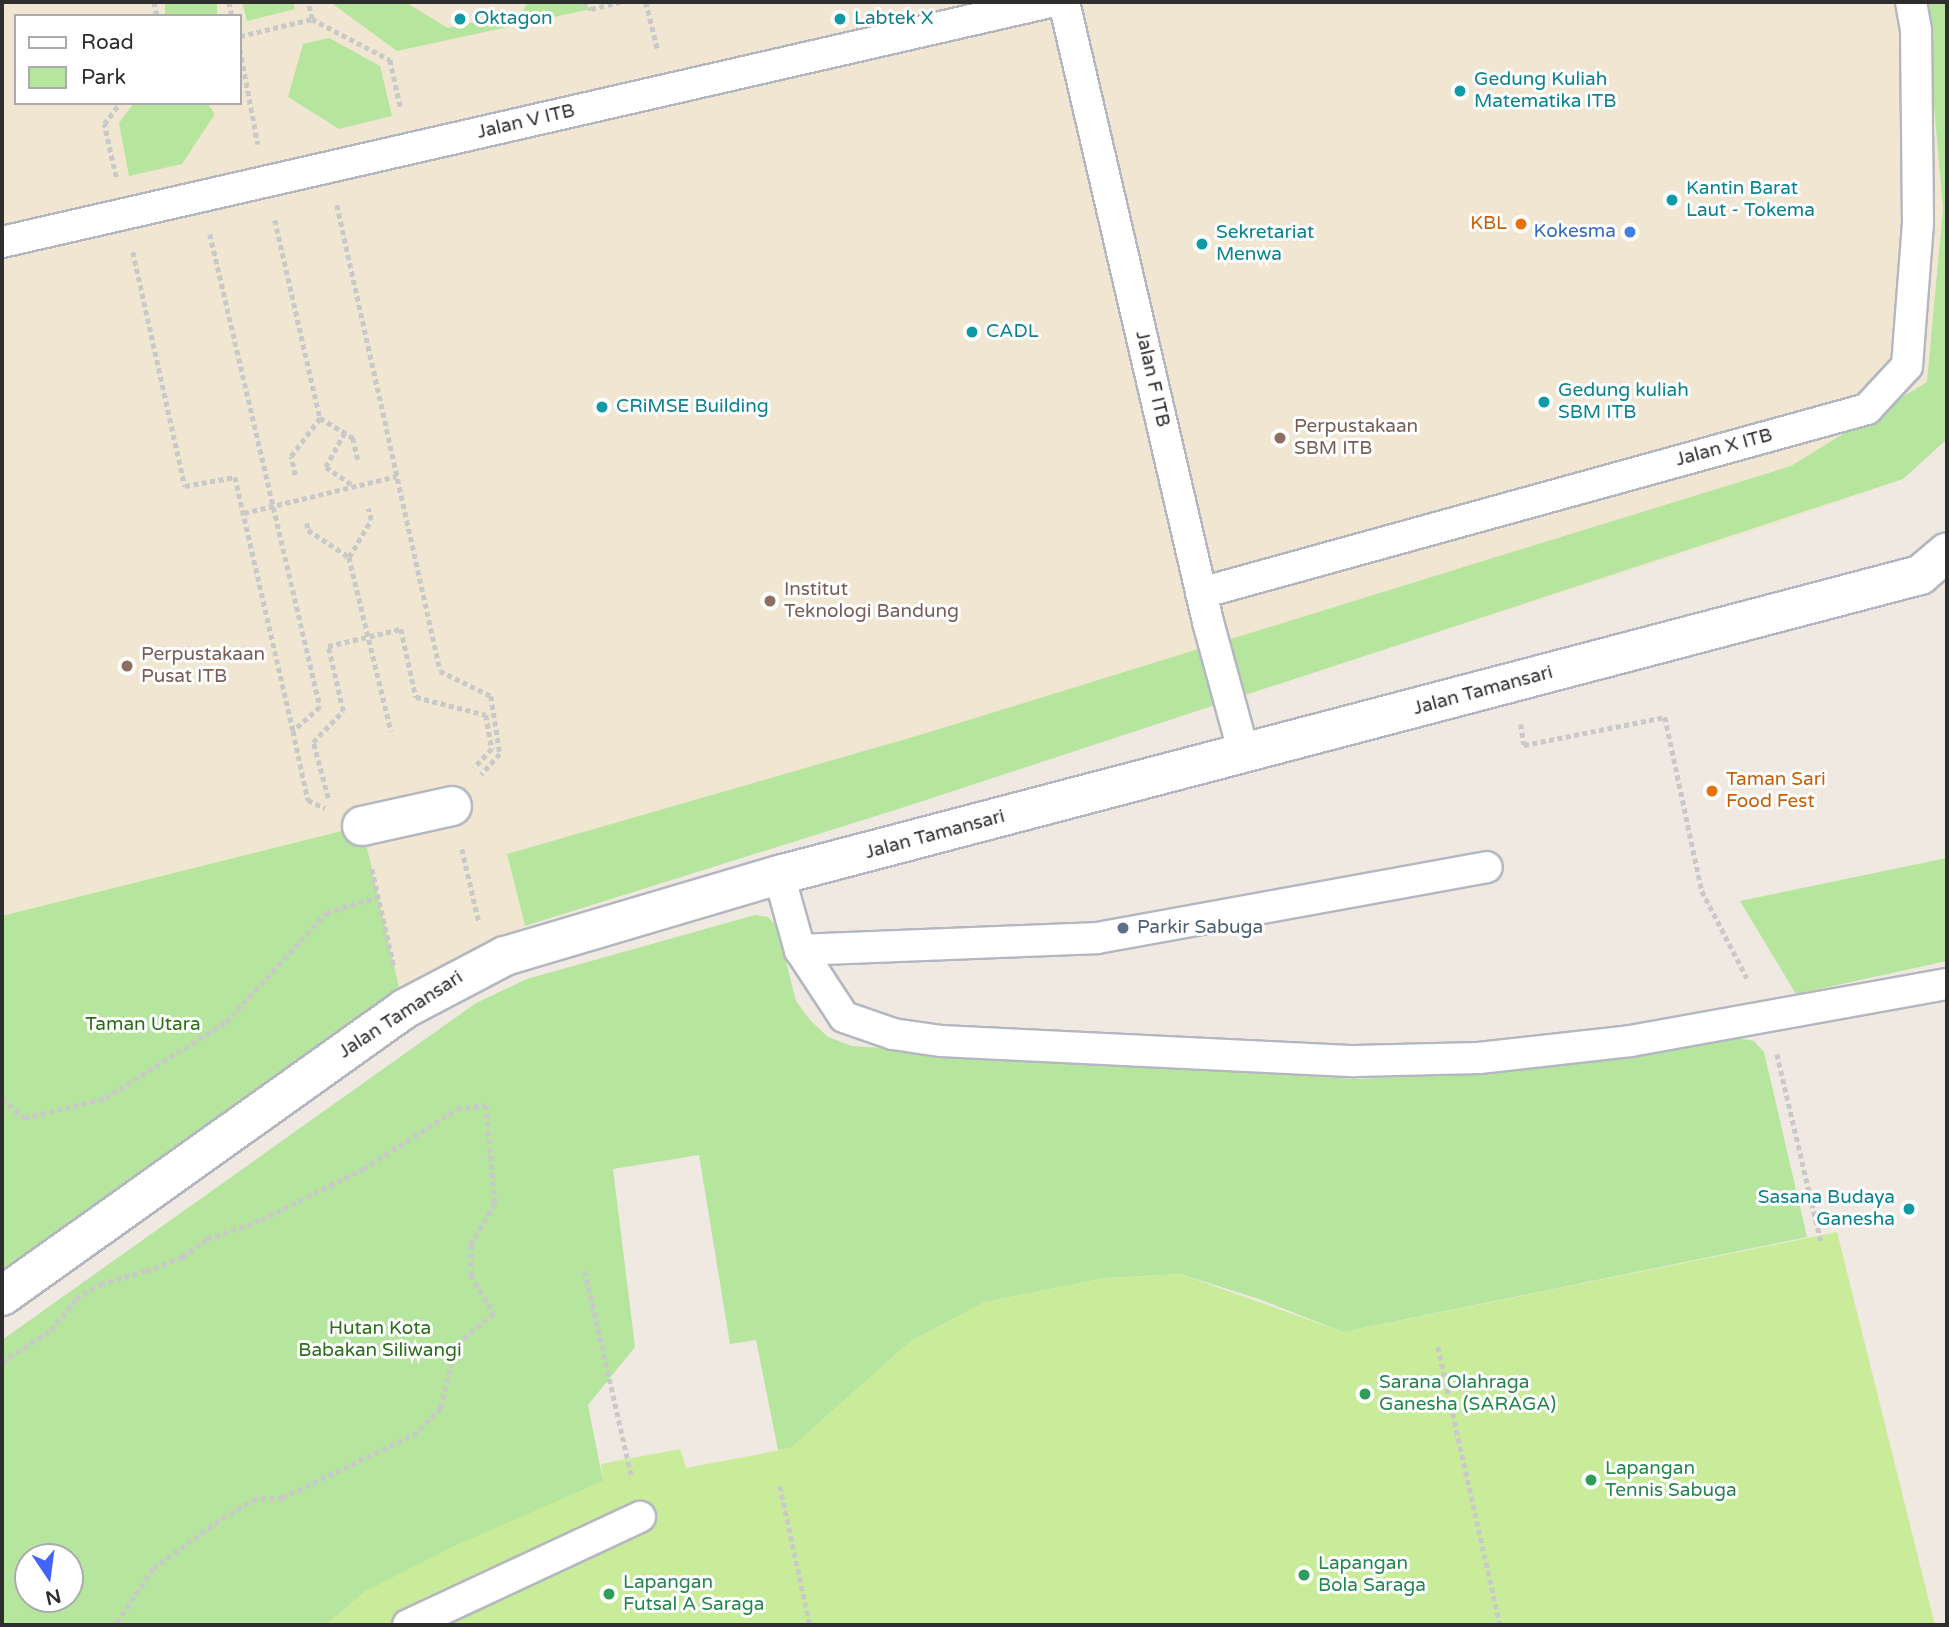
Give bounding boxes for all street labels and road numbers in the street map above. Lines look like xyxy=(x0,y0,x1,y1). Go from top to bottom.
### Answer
street label: Jalan V ITB xyxy=(475,100,577,144)
street label: Jalan F ITB xyxy=(1130,329,1174,429)
street label: Jalan X ITB xyxy=(1673,424,1775,472)
street label: Jalan Tamansari xyxy=(1411,661,1555,721)
street label: Jalan Tamansari xyxy=(863,805,1007,865)
street label: Jalan Tamansari xyxy=(335,966,467,1064)

